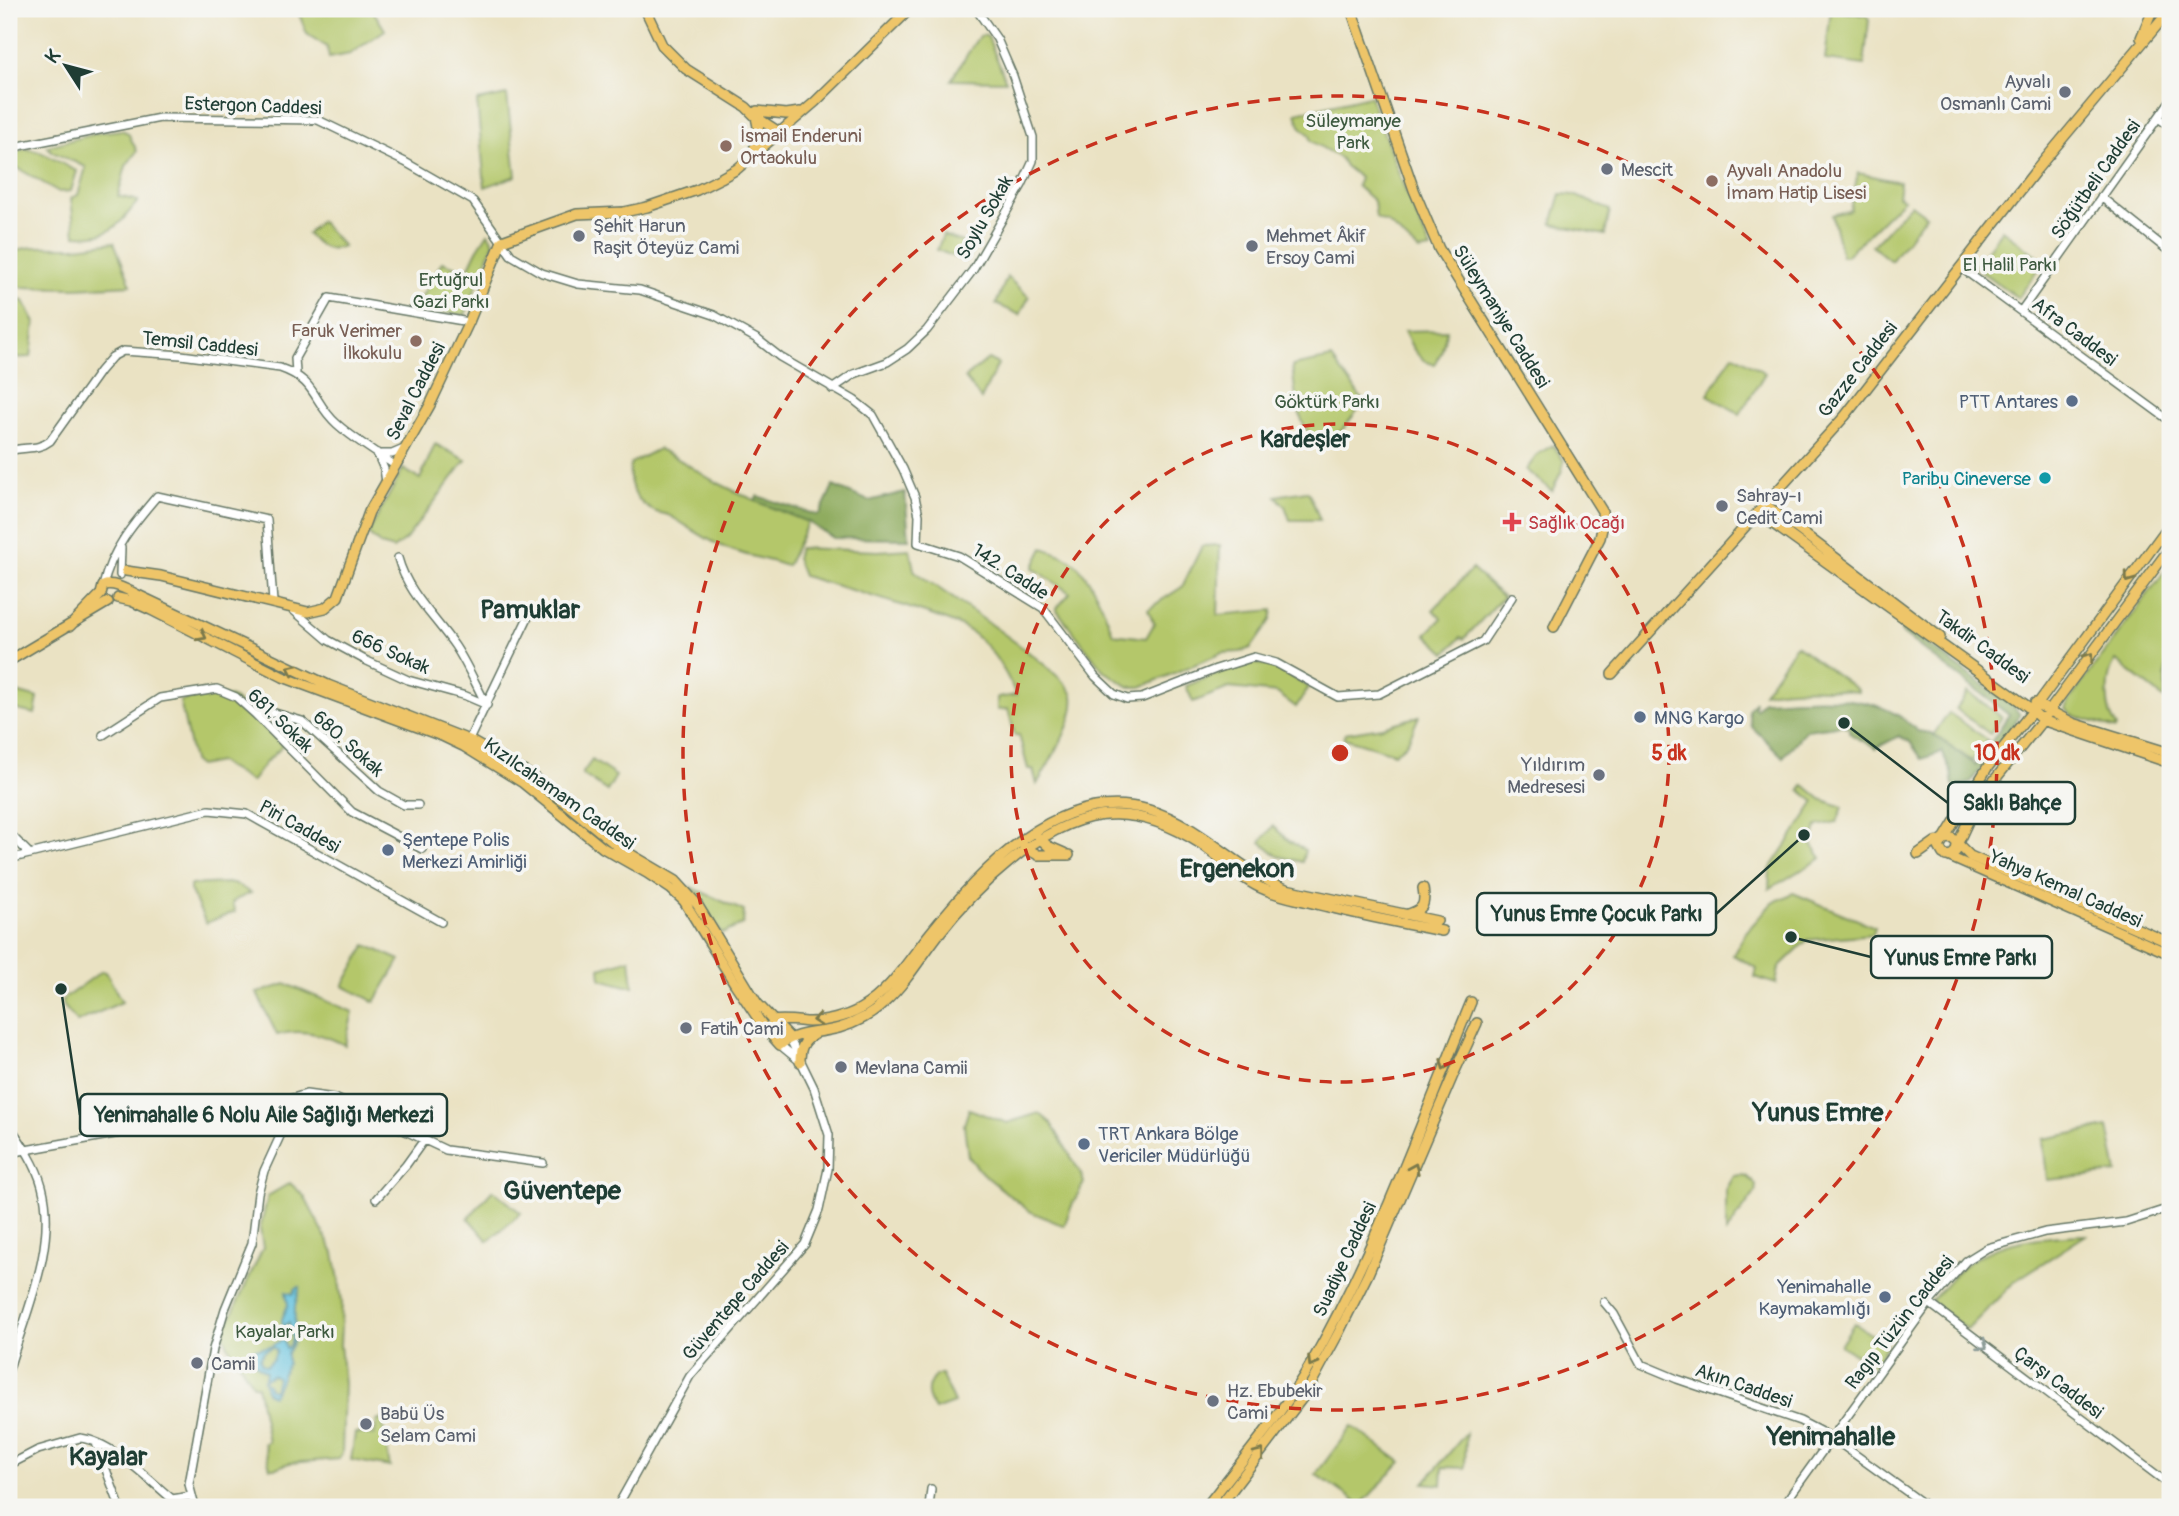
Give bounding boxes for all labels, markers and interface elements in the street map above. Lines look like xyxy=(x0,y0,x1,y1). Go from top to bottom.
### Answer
north arrow xyxy=(32,32,102,102)
text: K xyxy=(40,44,66,68)
place label: Ayvalı Osmanlı Cami xyxy=(1940,70,2051,116)
marker: Ayvalı Osmanlı Cami xyxy=(2057,84,2073,100)
street label: Estergon Caddesi xyxy=(184,92,322,120)
park label: Süleymanye Park xyxy=(1305,109,1401,155)
street label: Söğütbeli Caddesi xyxy=(2046,115,2146,244)
place label: İsmail Enderuni Ortaokulu xyxy=(740,124,862,170)
marker: İsmail Enderuni Ortaokulu xyxy=(718,138,734,154)
place label: Mescit xyxy=(1621,158,1674,182)
place label: Ayvalı Anadolu İmam Hatip Lisesi xyxy=(1726,159,1866,205)
marker: Mescit xyxy=(1599,161,1615,177)
street label: Soylu Sokak xyxy=(951,171,1019,264)
marker: Ayvalı Anadolu İmam Hatip Lisesi xyxy=(1704,173,1720,189)
place label: Şehit Harun Raşit Öteyüz Cami xyxy=(593,214,739,260)
place label: Mehmet Âkif Ersoy Cami xyxy=(1266,224,1367,270)
marker: Şehit Harun Raşit Öteyüz Cami xyxy=(571,228,587,244)
marker: Mehmet Âkif Ersoy Cami xyxy=(1244,238,1260,254)
street label: Süleymaniye Caddesi xyxy=(1447,241,1555,393)
park label: El Halil Parkı xyxy=(1963,253,2057,277)
park label: Ertuğrul Gazi Parkı xyxy=(412,268,490,314)
street label: Afra Caddesi xyxy=(2027,292,2122,372)
street label: Gazze Caddesi xyxy=(1813,317,1903,422)
place label: Faruk Verimer İlkokulu xyxy=(291,319,402,365)
street label: Temsil Caddesi xyxy=(141,326,259,362)
marker: Faruk Verimer İlkokulu xyxy=(408,333,424,349)
street label: Seval Caddesi xyxy=(381,338,451,445)
park label: Göktürk Parkı xyxy=(1274,390,1380,414)
place label: PTT Antares xyxy=(1959,390,2058,414)
marker: PTT Antares xyxy=(2064,393,2080,409)
district label: Kardeşler xyxy=(1260,425,1351,454)
place label: Paribu Cineverse xyxy=(1902,467,2032,491)
marker: Paribu Cineverse xyxy=(2037,470,2053,486)
place label: Sahray-ı Cedit Cami xyxy=(1736,484,1822,530)
marker: Sahray-ı Cedit Cami xyxy=(1714,498,1730,514)
place label: Sağlık Ocağı xyxy=(1528,511,1625,535)
marker: Sağlık Ocağı xyxy=(1502,512,1522,532)
street label: 142. Cadde xyxy=(968,538,1054,606)
one-way arrow xyxy=(2125,570,2138,583)
district label: Pamuklar xyxy=(480,594,581,626)
street label: Takdir Caddesi xyxy=(1931,605,2034,689)
street label: 666 Sokak xyxy=(348,624,434,680)
one-way arrow xyxy=(195,628,207,642)
one-way arrow xyxy=(2081,652,2093,665)
one-way arrow xyxy=(287,663,299,677)
street label: 681. Sokak xyxy=(242,683,318,758)
street label: 680. Sokak xyxy=(308,705,389,782)
place label: MNG Kargo xyxy=(1654,706,1744,730)
marker: MNG Kargo xyxy=(1632,709,1648,725)
street label: Kızılcahamam Caddesi xyxy=(479,732,640,855)
text: 5 dk xyxy=(1652,740,1687,767)
text: 10 dk xyxy=(1974,740,2020,767)
centre of rings xyxy=(1328,741,1352,765)
place label: Yıldırım Medresesi xyxy=(1507,753,1585,799)
marker: Yıldırım Medresesi xyxy=(1591,767,1607,783)
callout: Saklı Bahçe xyxy=(1948,782,2075,824)
text: Saklı Bahçe xyxy=(1963,790,2062,817)
street label: Piri Caddesi xyxy=(255,795,344,859)
place label: Şentepe Polis Merkezi Amirliği xyxy=(402,828,527,874)
marker: Şentepe Polis Merkezi Amirliği xyxy=(380,842,396,858)
street label: Yahya Kemal Caddesi xyxy=(1985,844,2146,933)
district label: Ergenekon xyxy=(1180,853,1295,885)
callout: Yunus Emre Çocuk Parkı xyxy=(1477,893,1716,935)
text: Yunus Emre Çocuk Parkı xyxy=(1490,901,1703,928)
callout: Yunus Emre Parkı xyxy=(1871,936,2052,978)
text: Yunus Emre Parkı xyxy=(1884,945,2037,972)
one-way arrow xyxy=(811,1012,822,1027)
place label: Fatih Cami xyxy=(700,1017,783,1041)
marker: Fatih Cami xyxy=(678,1020,694,1036)
place label: Mevlana Camii xyxy=(855,1056,967,1080)
one-way arrow xyxy=(1439,1058,1453,1071)
marker: Mevlana Camii xyxy=(833,1059,849,1075)
callout: Yenimahalle 6 Nolu Aile Sağlığı Merkezi xyxy=(80,1094,447,1136)
district label: Yunus Emre xyxy=(1752,1097,1885,1129)
text: Yenimahalle 6 Nolu Aile Sağlığı Merkezi xyxy=(93,1102,434,1129)
place label: TRT Ankara Bölge Vericiler Müdürlüğü xyxy=(1098,1122,1250,1168)
marker: TRT Ankara Bölge Vericiler Müdürlüğü xyxy=(1076,1136,1092,1152)
one-way arrow xyxy=(1406,1163,1420,1175)
district label: Güventepe xyxy=(503,1175,622,1207)
street label: Suadiye Caddesi xyxy=(1308,1198,1382,1321)
street label: Güventepe Caddesi xyxy=(677,1236,794,1365)
street label: Ragıp Tüzün Caddesi xyxy=(1840,1251,1959,1394)
place label: Yenimahalle Kaymakamlığı xyxy=(1759,1275,1872,1321)
marker: Yenimahalle Kaymakamlığı xyxy=(1877,1289,1893,1305)
park label: Kayalar Parkı xyxy=(235,1320,335,1344)
one-way arrow xyxy=(1975,1337,1988,1350)
street label: Çarşı Caddesi xyxy=(2009,1341,2108,1424)
place label: Camii xyxy=(211,1352,255,1376)
one-way arrow xyxy=(1307,1354,1320,1367)
marker: Camii xyxy=(189,1355,205,1371)
street label: Akın Caddesi xyxy=(1692,1358,1795,1414)
place label: Hz. Ebubekir Cami xyxy=(1227,1379,1323,1425)
marker: Hz. Ebubekir Cami xyxy=(1205,1393,1221,1409)
place label: Babü Üs Selam Cami xyxy=(380,1402,476,1448)
marker: Babü Üs Selam Cami xyxy=(358,1416,374,1432)
district label: Yenimahalle xyxy=(1766,1421,1896,1453)
district label: Kayalar xyxy=(69,1441,148,1473)
one-way arrow xyxy=(1252,1449,1265,1461)

